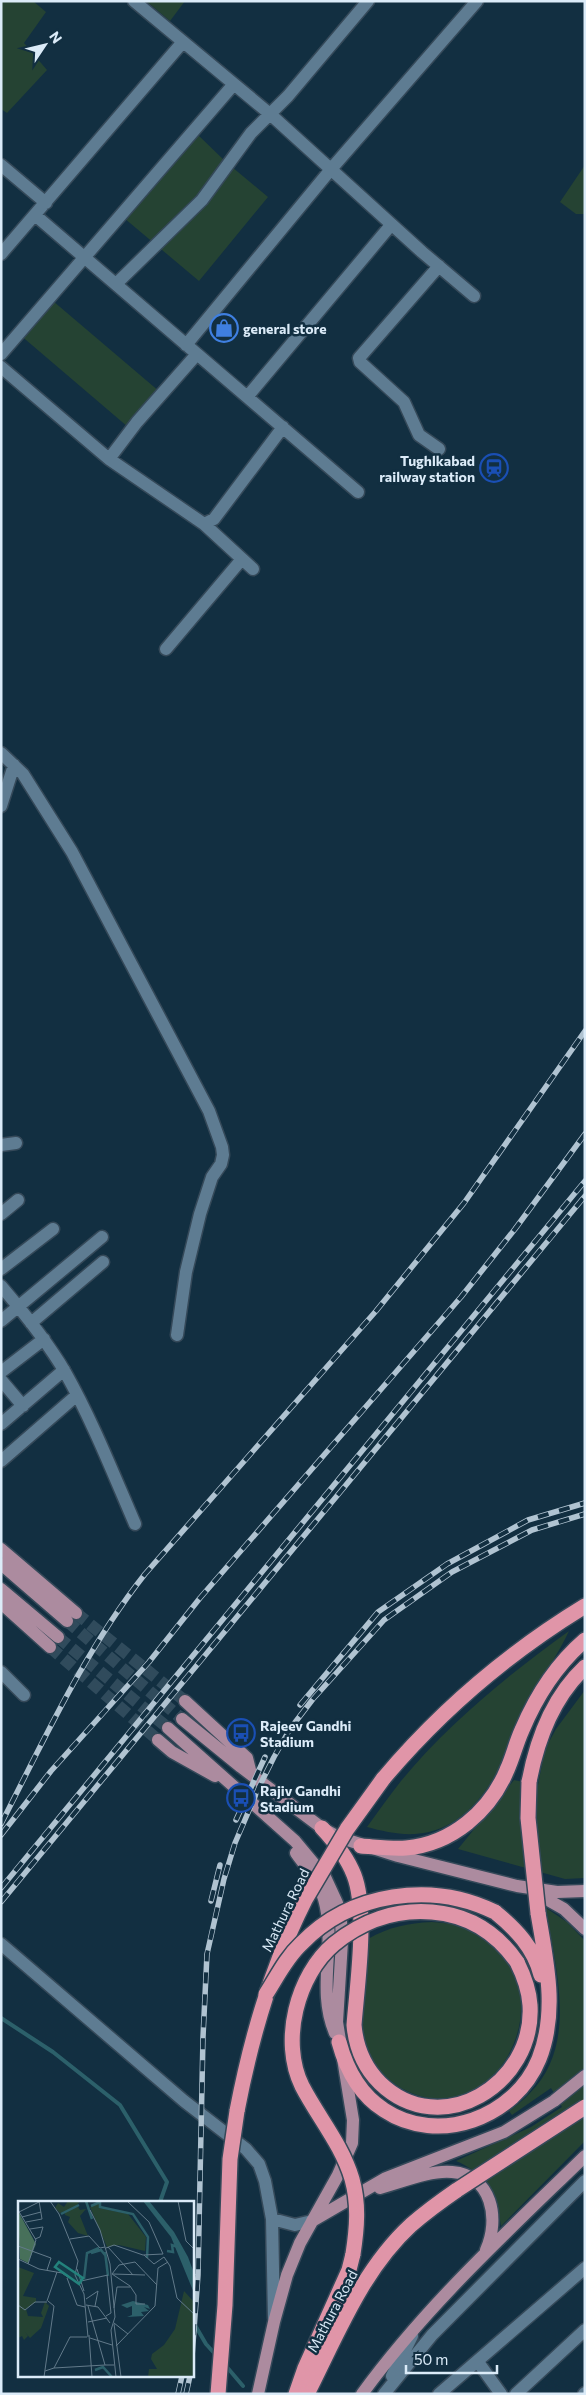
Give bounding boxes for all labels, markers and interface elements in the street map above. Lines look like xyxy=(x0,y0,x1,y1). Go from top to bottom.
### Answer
north arrow xyxy=(20,20,70,70)
text: N xyxy=(46,28,66,46)
shop icon: general store xyxy=(209,313,239,343)
place label: general store xyxy=(243,320,327,337)
place label: Tughlkabad railway station xyxy=(379,452,475,485)
station icon: Tughlkabad railway station xyxy=(479,453,509,483)
place label: Rajeev Gandhi Stadium xyxy=(260,1717,352,1750)
bus stop icon: Rajeev Gandhi Stadium xyxy=(226,1718,256,1748)
place label: Rajiv Gandhi Stadium xyxy=(260,1782,341,1815)
bus stop icon: Rajiv Gandhi Stadium xyxy=(226,1783,256,1813)
street label: Mathura Road xyxy=(258,1866,312,1954)
inset map xyxy=(18,2201,194,2378)
street label: Mathura Road xyxy=(303,2267,361,2355)
scale bar xyxy=(406,2342,497,2374)
text: 50 m xyxy=(414,2350,448,2368)

